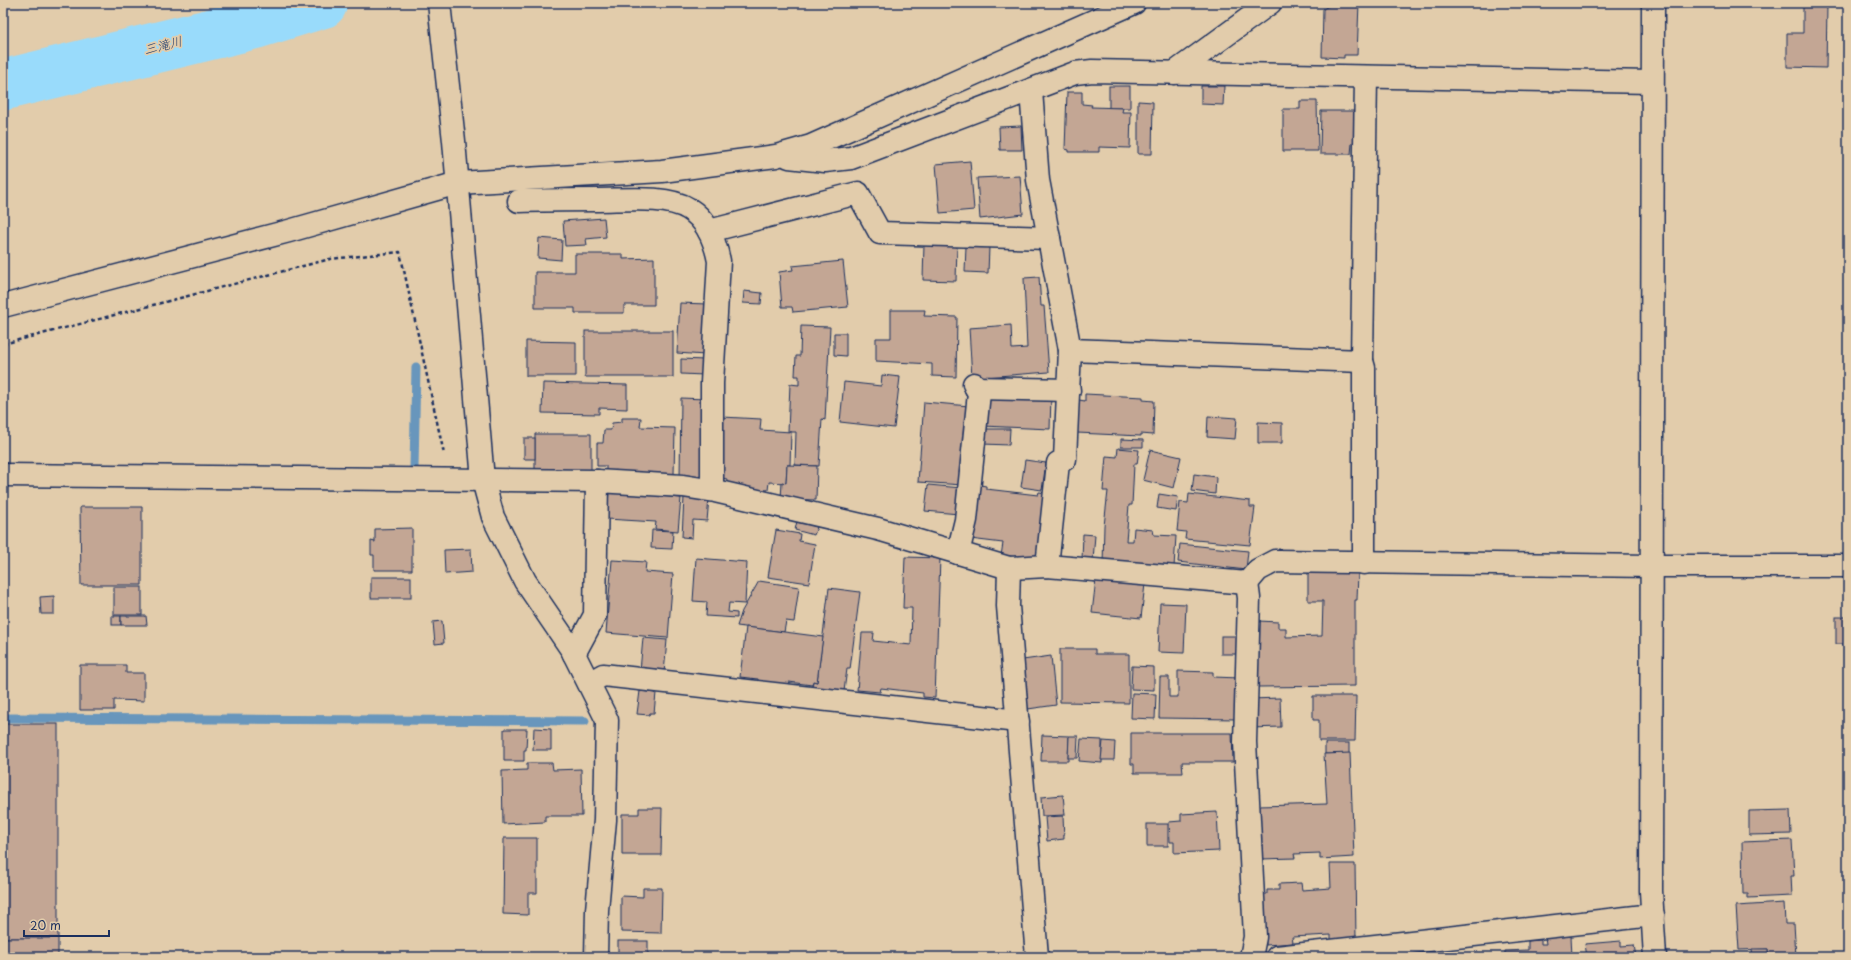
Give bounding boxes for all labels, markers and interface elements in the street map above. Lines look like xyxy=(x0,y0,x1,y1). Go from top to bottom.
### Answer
water label: 三滝川 xyxy=(142,31,184,58)
scale bar xyxy=(24,912,109,938)
text: 20 m xyxy=(30,916,61,934)

